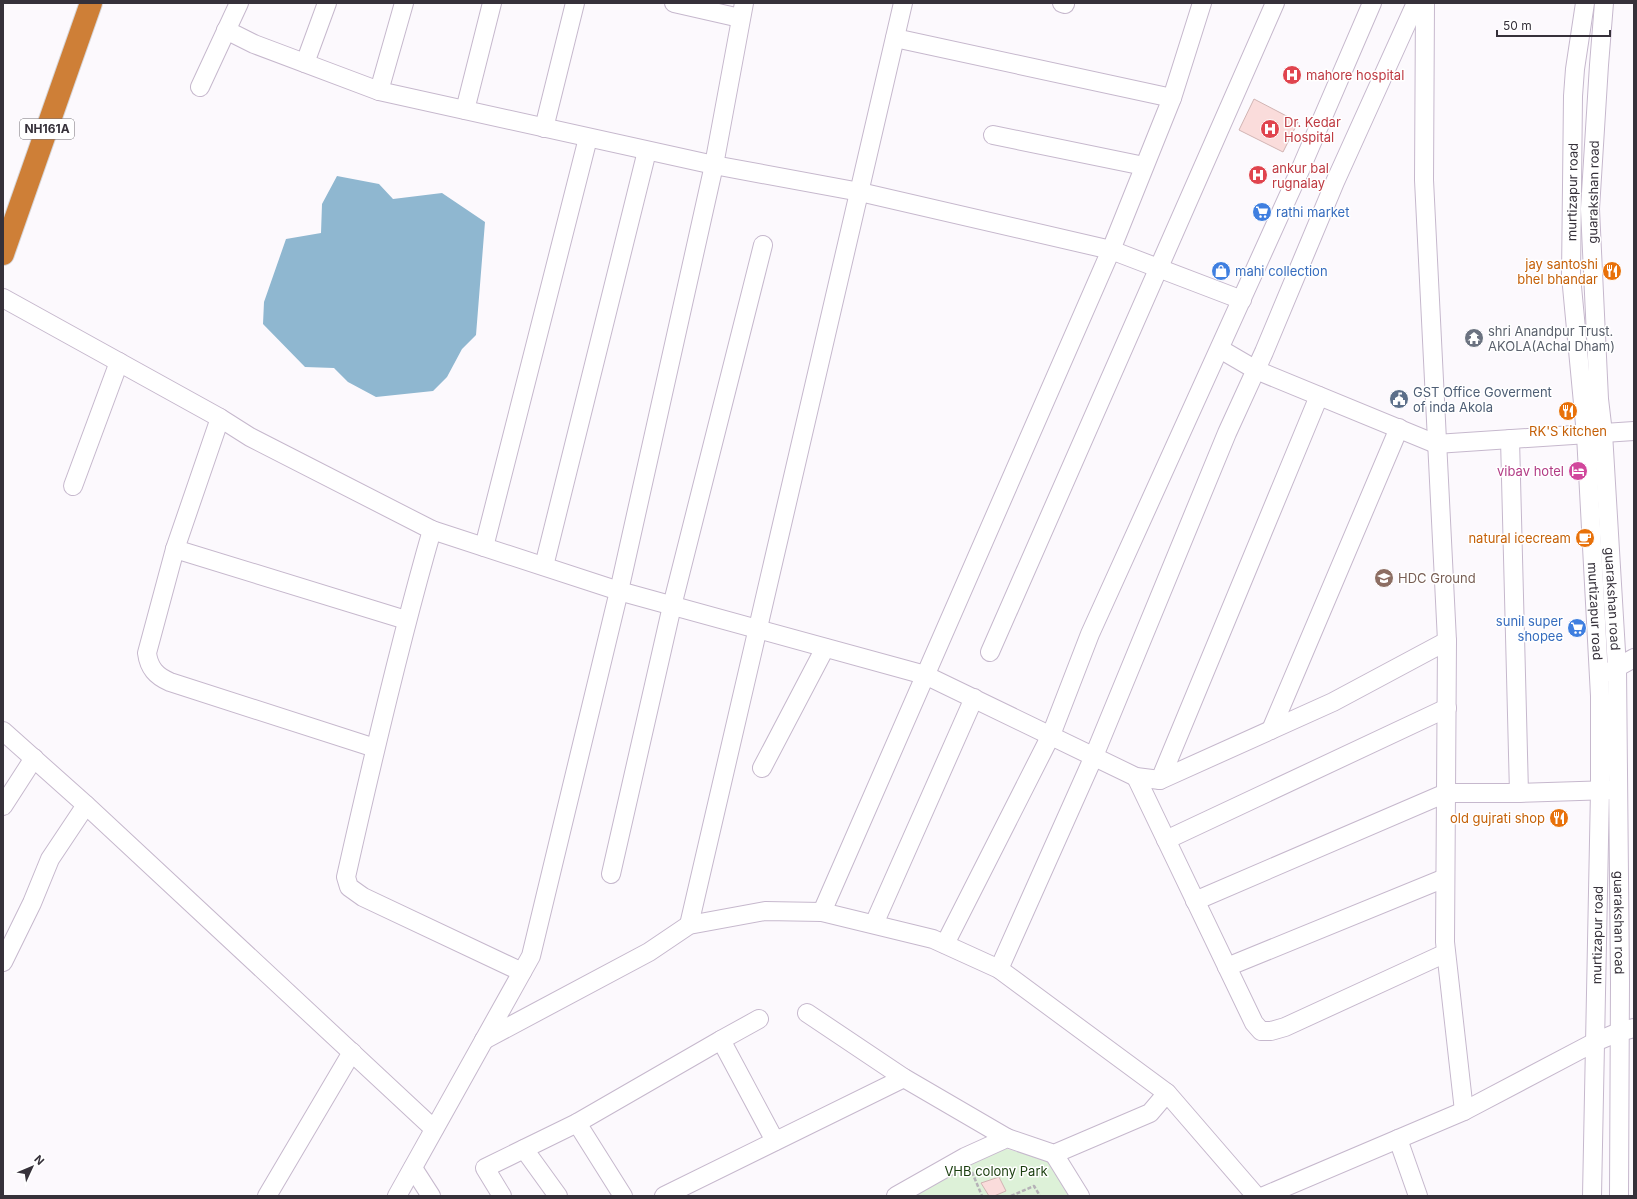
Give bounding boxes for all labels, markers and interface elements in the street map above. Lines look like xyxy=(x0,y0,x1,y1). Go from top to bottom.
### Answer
scale bar xyxy=(1497,12,1610,38)
text: 50 m xyxy=(1503,18,1532,33)
hospital icon: mahore hospital xyxy=(1281,64,1303,86)
place label: mahore hospital xyxy=(1306,67,1404,83)
place label: Dr. Kedar Hospital xyxy=(1284,114,1341,145)
hospital icon: Dr. Kedar Hospital xyxy=(1259,118,1281,140)
road number: NH161A xyxy=(20,119,74,139)
street label: guarakshan road xyxy=(1584,140,1602,244)
street label: murtizapur road xyxy=(1563,143,1581,241)
place label: ankur bal rugnalay xyxy=(1272,160,1329,191)
hospital icon: ankur bal rugnalay xyxy=(1247,164,1269,186)
supermarket icon: rathi market xyxy=(1251,201,1273,223)
place label: rathi market xyxy=(1276,204,1349,220)
place label: jay santoshi bhel bhandar xyxy=(1517,256,1598,287)
shop icon: mahi collection xyxy=(1210,260,1232,282)
restaurant icon: jay santoshi bhel bhandar xyxy=(1601,260,1623,282)
place label: mahi collection xyxy=(1235,263,1328,279)
place label: shri Anandpur Trust. AKOLA(Achal Dham) xyxy=(1488,323,1615,354)
temple icon: shri Anandpur Trust. AKOLA(Achal Dham) xyxy=(1463,327,1485,349)
place label: GST Office Goverment of inda Akola xyxy=(1413,384,1552,415)
public building icon: GST Office Goverment of inda Akola xyxy=(1388,388,1410,410)
restaurant icon: RK'S kitchen xyxy=(1557,400,1579,422)
place label: RK'S kitchen xyxy=(1529,423,1607,439)
hotel icon: vibav hotel xyxy=(1567,460,1589,482)
place label: vibav hotel xyxy=(1497,463,1564,479)
cafe icon: natural icecream xyxy=(1574,527,1596,549)
place label: natural icecream xyxy=(1468,530,1571,546)
street label: guarakshan road xyxy=(1602,547,1624,651)
street label: murtizapur road xyxy=(1585,562,1606,661)
school or university icon: HDC Ground xyxy=(1373,567,1395,589)
place label: HDC Ground xyxy=(1398,570,1476,586)
place label: sunil super shopee xyxy=(1496,613,1563,644)
supermarket icon: sunil super shopee xyxy=(1566,617,1588,639)
restaurant icon: old gujrati shop xyxy=(1548,807,1570,829)
place label: old gujrati shop xyxy=(1450,810,1545,826)
street label: guarakshan road xyxy=(1611,871,1628,974)
street label: murtizapur road xyxy=(1588,886,1606,984)
north arrow xyxy=(12,1147,52,1187)
text: N xyxy=(31,1152,47,1168)
park label: VHB colony Park xyxy=(944,1163,1048,1179)

